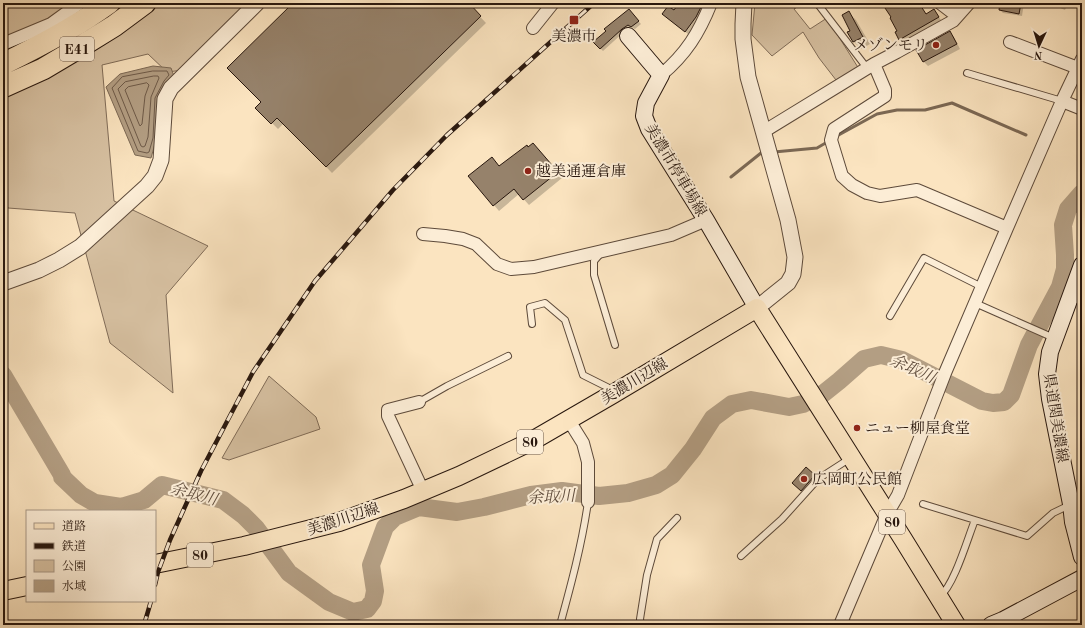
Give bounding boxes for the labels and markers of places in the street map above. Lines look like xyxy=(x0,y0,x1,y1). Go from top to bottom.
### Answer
marker: 美濃市 xyxy=(568,14,580,26)
place label: 美濃市 xyxy=(551,28,597,45)
place label: メゾンモリ xyxy=(853,37,928,54)
marker: メゾンモリ xyxy=(931,40,941,50)
place label: 越美通運倉庫 xyxy=(536,163,626,180)
marker: 越美通運倉庫 xyxy=(523,166,533,176)
place label: ニュー柳屋食堂 xyxy=(865,420,970,437)
marker: ニュー柳屋食堂 xyxy=(852,423,862,433)
place label: 広岡町公民館 xyxy=(812,471,902,488)
marker: 広岡町公民館 xyxy=(799,474,809,484)

